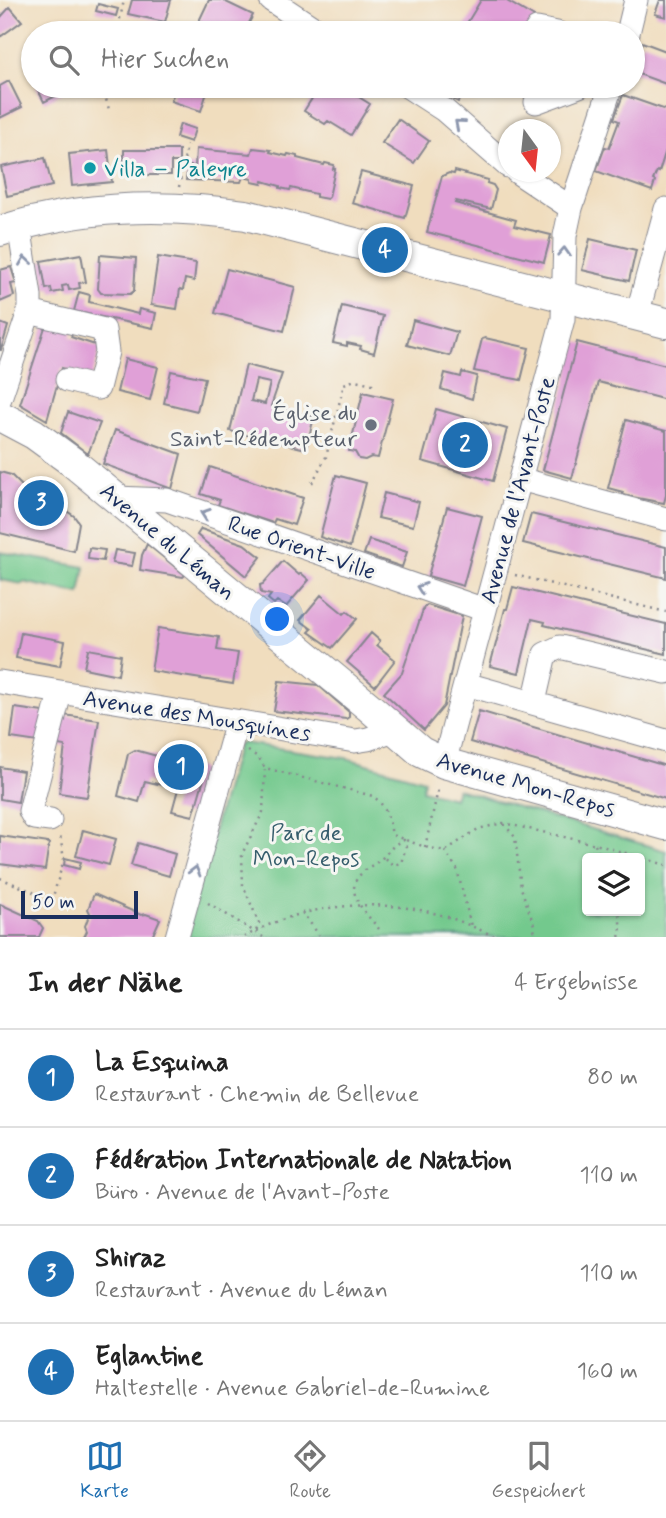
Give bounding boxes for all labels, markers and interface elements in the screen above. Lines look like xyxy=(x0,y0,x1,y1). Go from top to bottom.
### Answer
search box xyxy=(21,21,645,98)
icon: search xyxy=(45,41,83,79)
text: Hier suchen xyxy=(101,43,229,77)
north arrow xyxy=(498,119,561,182)
one-way arrow xyxy=(454,120,467,132)
place label: Villa – Paleyre xyxy=(104,155,247,185)
marker: Villa – Paleyre xyxy=(82,160,98,176)
pin: 4 xyxy=(362,224,408,276)
one-way arrow xyxy=(557,246,572,257)
one-way arrow xyxy=(18,255,33,267)
street label: Avenue de l'Avant-Poste xyxy=(474,374,564,607)
place label: Église du Saint-Rédempteur xyxy=(170,398,357,455)
marker: Église du Saint-Rédempteur xyxy=(363,417,379,433)
pin: 2 xyxy=(442,419,488,471)
pin: 3 xyxy=(18,477,64,529)
street label: Avenue du Léman xyxy=(93,477,241,608)
one-way arrow xyxy=(200,508,212,522)
street label: Rue Orient-Ville xyxy=(224,510,379,588)
one-way arrow xyxy=(415,582,427,596)
your location xyxy=(260,602,294,636)
street label: Avenue des Mousquines xyxy=(81,684,313,750)
pin: 1 xyxy=(158,741,204,793)
street label: Avenue Mon-Repos xyxy=(433,746,618,826)
park label: Parc de Mon-Repos xyxy=(253,819,359,875)
map controls xyxy=(582,853,645,916)
button: layers xyxy=(582,853,645,916)
one-way arrow xyxy=(187,865,201,877)
scale bar xyxy=(21,888,138,920)
text: 50 m xyxy=(32,890,75,915)
text: In der Nähe xyxy=(28,963,183,1002)
text: 4 Ergebnisse xyxy=(514,968,638,998)
text: La Esquina xyxy=(95,1046,229,1080)
text: 1 xyxy=(46,1063,56,1093)
text: 80 m xyxy=(587,1063,638,1093)
text: Restaurant · Chemin de Bellevue xyxy=(95,1080,419,1110)
text: Fédération Internationale de Natation xyxy=(95,1144,512,1178)
text: 2 xyxy=(45,1161,57,1191)
text: 110 m xyxy=(579,1161,638,1191)
text: Büro · Avenue de l'Avant-Poste xyxy=(95,1178,390,1208)
text: Shiraz xyxy=(95,1242,166,1276)
text: 3 xyxy=(46,1259,56,1289)
text: 110 m xyxy=(579,1259,638,1289)
text: Restaurant · Avenue du Léman xyxy=(95,1276,388,1306)
text: Eglantine xyxy=(95,1340,203,1374)
text: 4 xyxy=(44,1357,58,1387)
text: 160 m xyxy=(577,1357,638,1387)
text: Haltestelle · Avenue Gabriel-de-Rumine xyxy=(95,1374,490,1404)
tab: Karte xyxy=(80,1437,129,1504)
tab: Route xyxy=(290,1437,331,1504)
tab: Gespeichert xyxy=(492,1437,586,1504)

